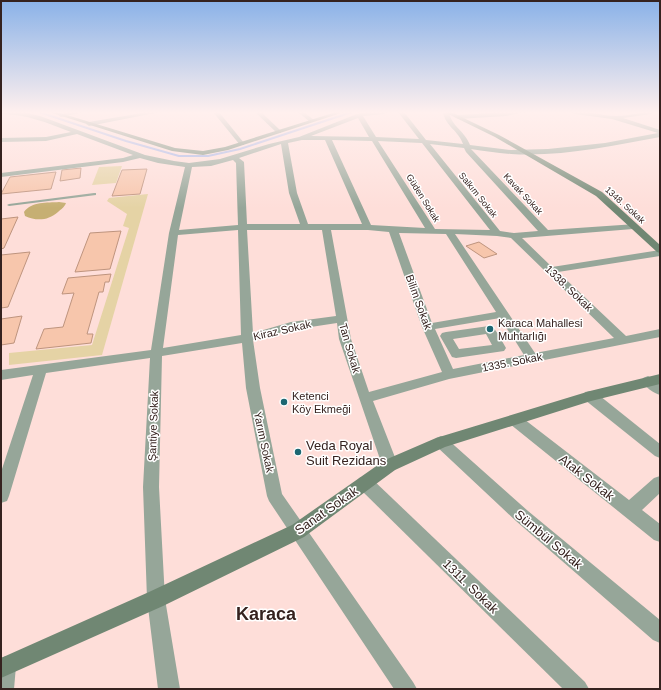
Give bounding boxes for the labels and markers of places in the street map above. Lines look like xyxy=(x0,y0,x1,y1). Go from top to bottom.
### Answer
place label: Karaca Mahallesi Muhtarlığı xyxy=(498,317,582,342)
marker: Karaca Mahallesi Muhtarlığı xyxy=(485,324,495,334)
place label: Ketenci Köy Ekmeği xyxy=(292,390,351,415)
marker: Ketenci Köy Ekmeği xyxy=(279,397,289,407)
place label: Veda Royal Suit Rezidans xyxy=(306,438,387,468)
marker: Veda Royal Suit Rezidans xyxy=(293,447,303,457)

